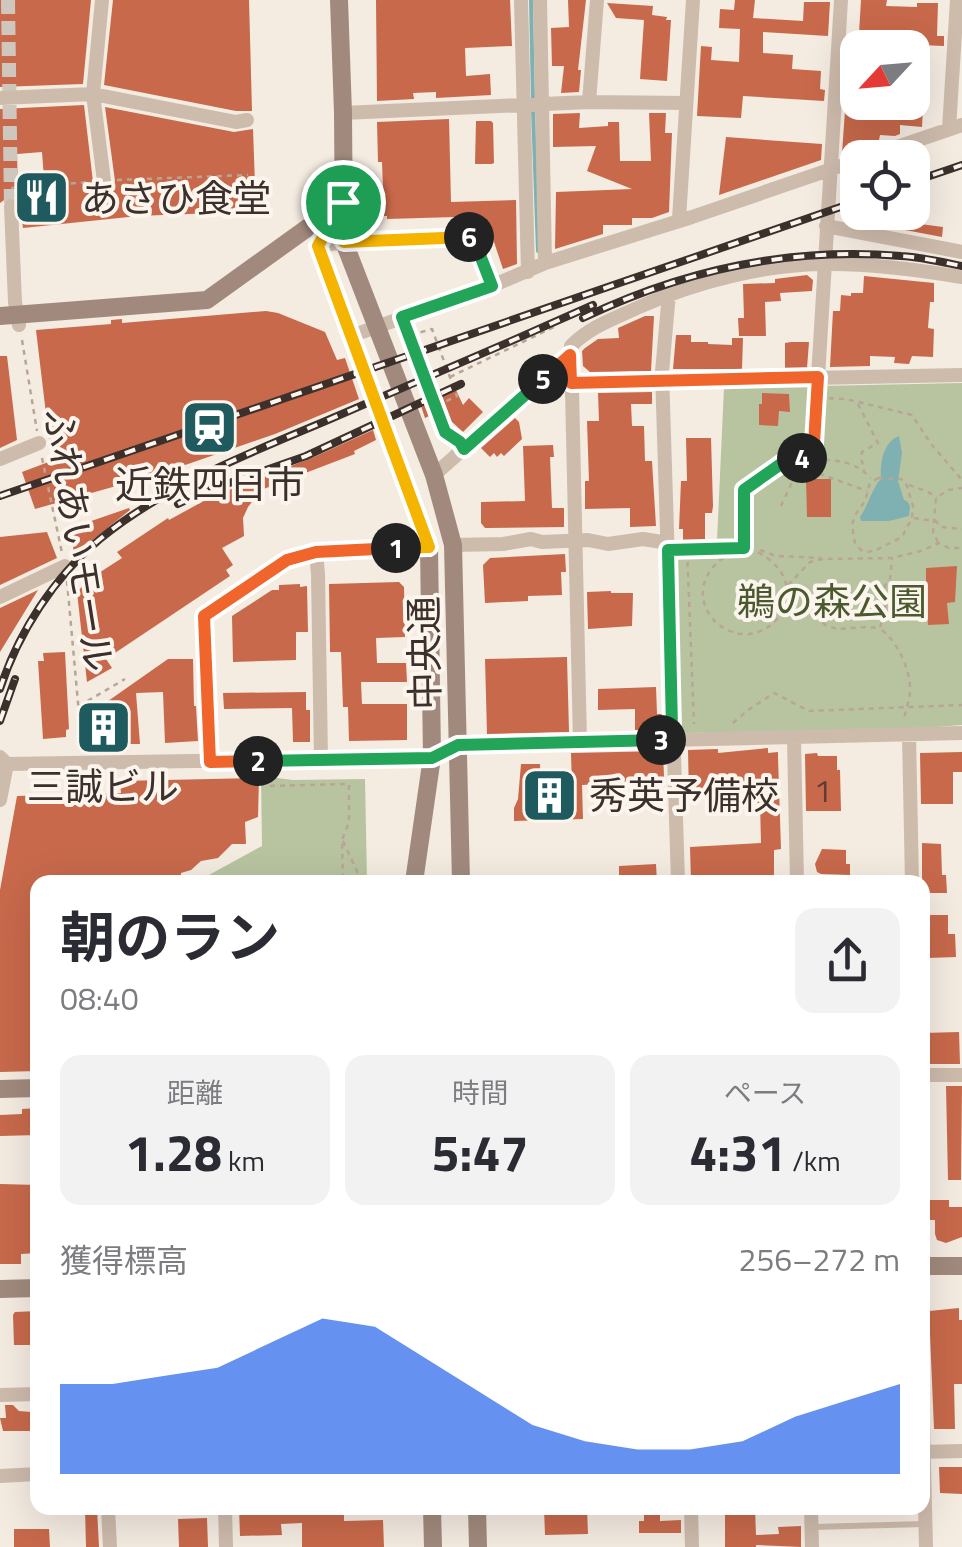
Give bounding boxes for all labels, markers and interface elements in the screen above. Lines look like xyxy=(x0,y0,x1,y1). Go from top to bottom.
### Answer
north arrow xyxy=(840,30,930,120)
map controls xyxy=(840,30,930,230)
button: locate xyxy=(840,140,930,230)
pin xyxy=(301,160,386,245)
restaurant icon: あさひ食堂 xyxy=(12,168,72,228)
place label: あさひ食堂 xyxy=(81,169,271,227)
icon: arrive xyxy=(316,175,371,230)
pin: 6 xyxy=(444,212,494,262)
text: 6 xyxy=(461,215,477,258)
pin: 5 xyxy=(518,354,568,404)
text: 5 xyxy=(535,357,551,400)
station icon: 近鉄四日市 xyxy=(180,397,240,457)
street label: ふれあいモール xyxy=(30,404,128,676)
pin: 4 xyxy=(777,433,827,483)
text: 4 xyxy=(794,436,810,479)
place label: 近鉄四日市 xyxy=(115,455,305,513)
pin: 1 xyxy=(371,523,421,573)
text: 1 xyxy=(388,526,404,569)
park label: 鵜の森公園 xyxy=(737,572,927,630)
street label: 中央通 xyxy=(394,595,454,711)
building icon: 三誠ビル xyxy=(73,698,133,758)
pin: 3 xyxy=(636,715,686,765)
text: 3 xyxy=(653,718,669,761)
pin: 2 xyxy=(233,736,283,786)
text: 2 xyxy=(250,739,266,782)
place label: 三誠ビル xyxy=(27,757,179,815)
building icon: 秀英予備校 xyxy=(520,765,580,825)
place label: 秀英予備校 xyxy=(589,766,779,824)
house number: 1 xyxy=(814,766,832,814)
text: 朝のラン xyxy=(60,895,280,978)
button: share xyxy=(795,908,900,1013)
text: 08:40 xyxy=(60,974,139,1022)
text: 距離 xyxy=(167,1071,223,1114)
text: 時間 xyxy=(452,1071,508,1114)
text: ペース xyxy=(724,1071,806,1114)
text: 1.28 xyxy=(125,1114,222,1190)
text: 5:47 xyxy=(432,1114,528,1190)
text: 4:31 xyxy=(689,1114,786,1190)
text: km xyxy=(222,1139,265,1182)
text: /km xyxy=(786,1139,841,1182)
text: 256–272 m xyxy=(738,1235,900,1283)
text: 獲得標高 xyxy=(60,1236,188,1284)

